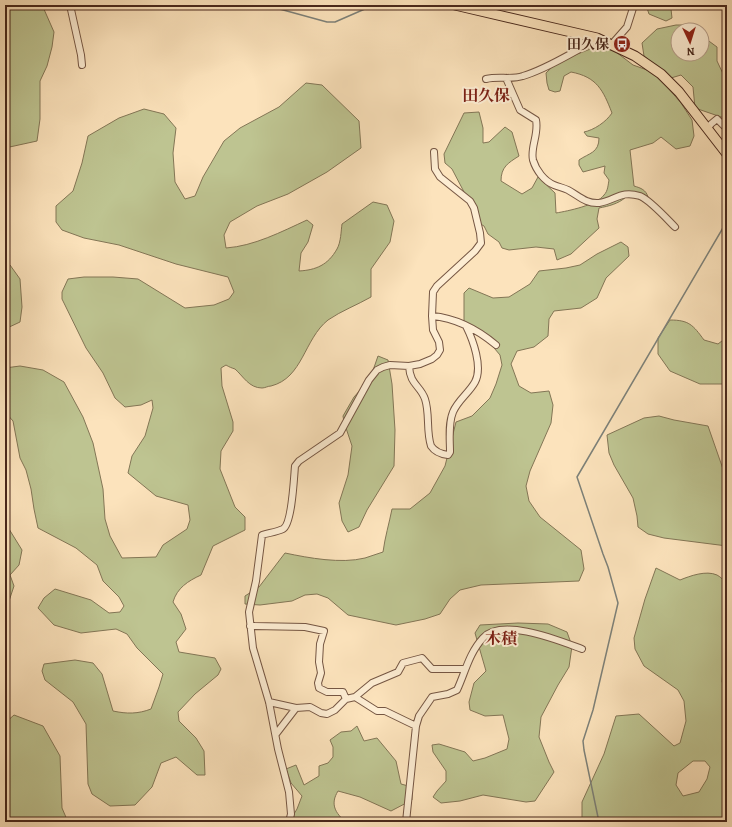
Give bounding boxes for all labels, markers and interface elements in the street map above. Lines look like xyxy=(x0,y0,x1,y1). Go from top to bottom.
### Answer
north arrow xyxy=(670,22,710,62)
bus stop icon: 田久保 xyxy=(612,34,632,54)
place label: 田久保 xyxy=(567,35,609,54)
text: N xyxy=(686,44,695,59)
district label: 田久保 xyxy=(462,85,510,107)
district label: 木積 xyxy=(485,628,517,650)

